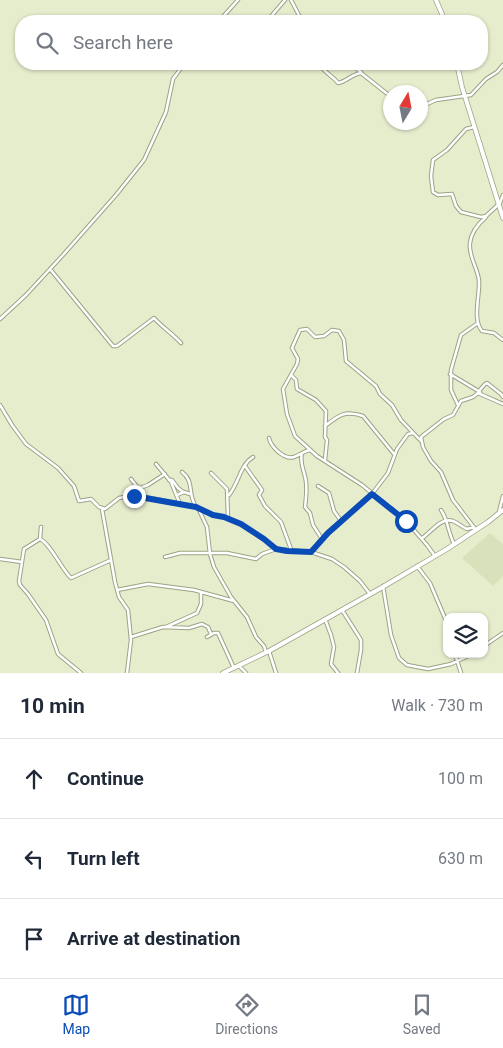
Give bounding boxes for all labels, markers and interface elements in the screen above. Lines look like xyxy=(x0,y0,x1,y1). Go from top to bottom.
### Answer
search box xyxy=(15,15,488,70)
icon: search xyxy=(33,29,61,57)
text: Search here xyxy=(73,31,173,54)
north arrow xyxy=(383,85,428,130)
route end xyxy=(123,485,146,508)
route start xyxy=(395,510,418,533)
map controls xyxy=(443,613,488,658)
button: layers xyxy=(443,613,488,658)
text: 10 min xyxy=(20,694,85,718)
text: Walk · 730 m xyxy=(391,696,483,715)
icon: ahead xyxy=(20,765,48,793)
text: Continue xyxy=(67,767,144,790)
text: 100 m xyxy=(438,769,483,788)
icon: left xyxy=(20,845,48,873)
text: Turn left xyxy=(67,847,140,870)
text: 630 m xyxy=(438,849,483,868)
icon: arrive xyxy=(20,925,48,953)
text: Arrive at destination xyxy=(67,927,240,950)
tab: Map xyxy=(62,991,90,1037)
tab: Directions xyxy=(215,991,278,1037)
tab: Saved xyxy=(403,991,441,1037)

